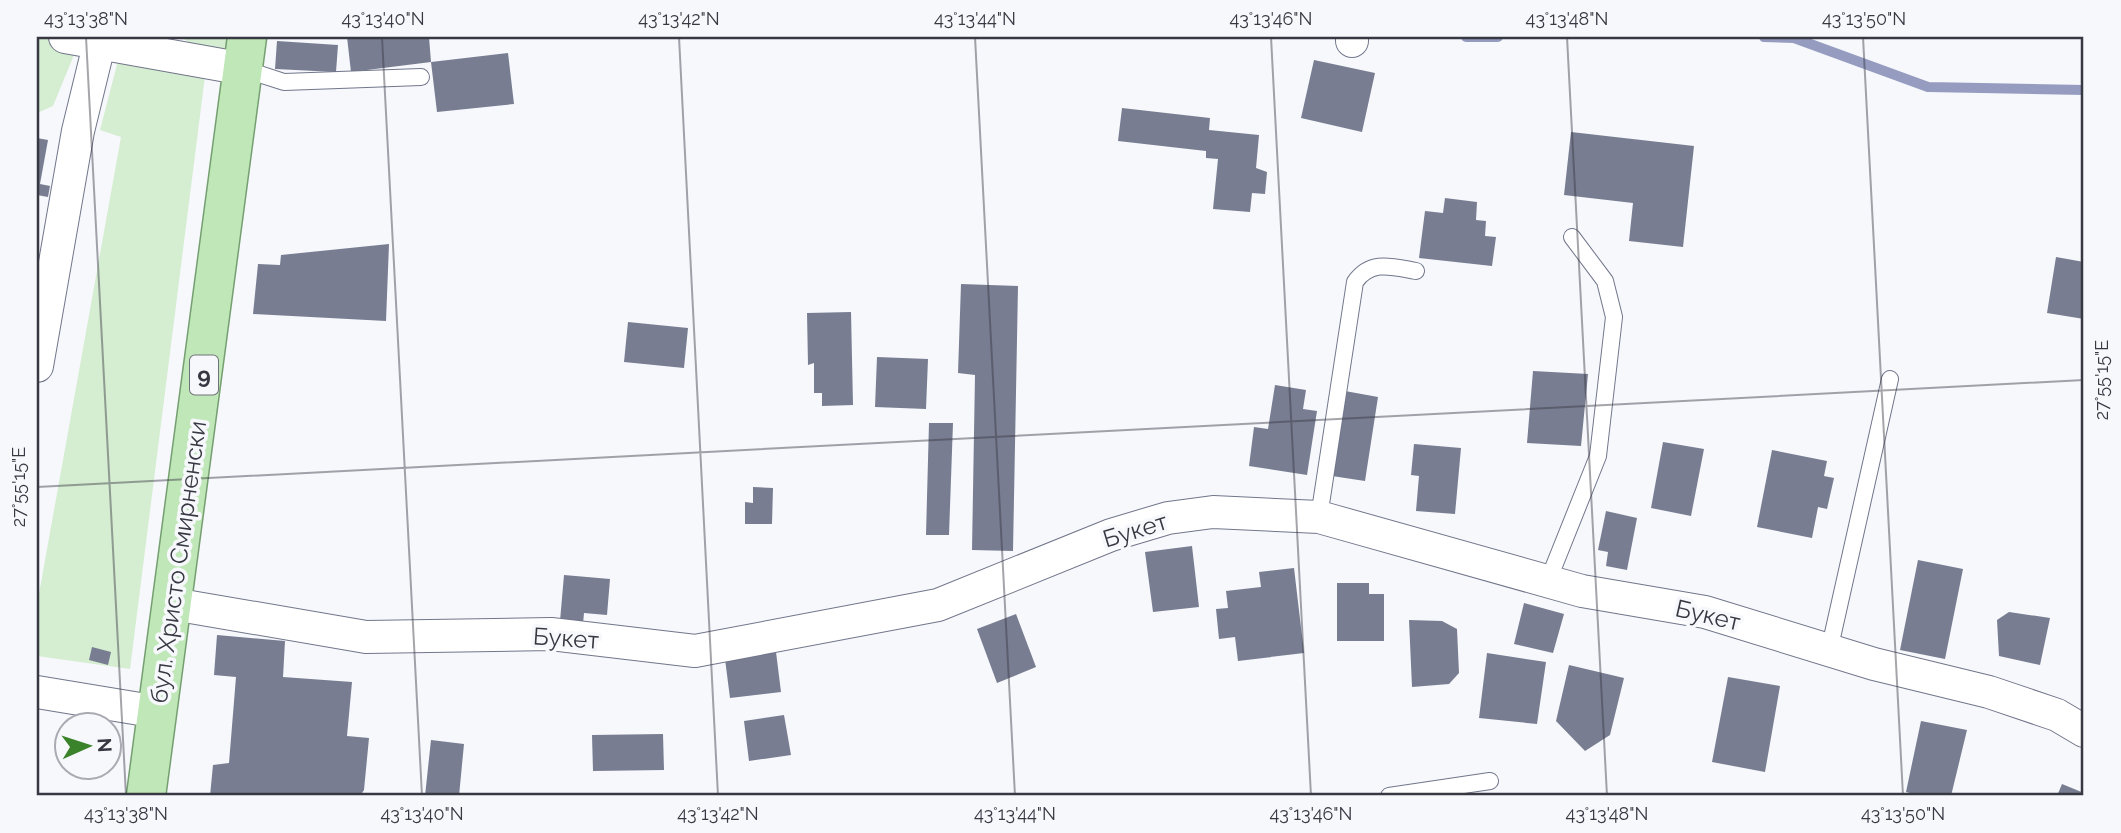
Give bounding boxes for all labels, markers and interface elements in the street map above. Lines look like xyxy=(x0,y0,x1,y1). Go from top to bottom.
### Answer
text: 43°13'38"N xyxy=(44,8,128,29)
text: 43°13'40"N xyxy=(341,8,425,29)
text: 43°13'42"N xyxy=(638,8,720,29)
text: 43°13'44"N xyxy=(934,8,1016,29)
text: 43°13'46"N xyxy=(1230,8,1312,29)
text: 43°13'48"N xyxy=(1526,8,1608,29)
text: 43°13'50"N xyxy=(1822,8,1906,29)
text: 27°55'15"E xyxy=(2091,340,2112,420)
road number: 9 xyxy=(190,356,218,394)
street label: бул. Христо Смирненски xyxy=(144,419,212,705)
text: 27°55'15"E xyxy=(8,447,29,527)
street label: Букет xyxy=(1099,506,1171,554)
street label: Букет xyxy=(1673,593,1744,637)
street label: Букет xyxy=(532,621,600,655)
north arrow xyxy=(52,710,122,780)
text: N xyxy=(94,737,116,753)
text: 43°13'38"N xyxy=(84,803,168,824)
text: 43°13'40"N xyxy=(380,803,464,824)
text: 43°13'42"N xyxy=(677,803,759,824)
text: 43°13'44"N xyxy=(974,803,1056,824)
text: 43°13'46"N xyxy=(1270,803,1352,824)
text: 43°13'48"N xyxy=(1566,803,1648,824)
text: 43°13'50"N xyxy=(1861,803,1945,824)

